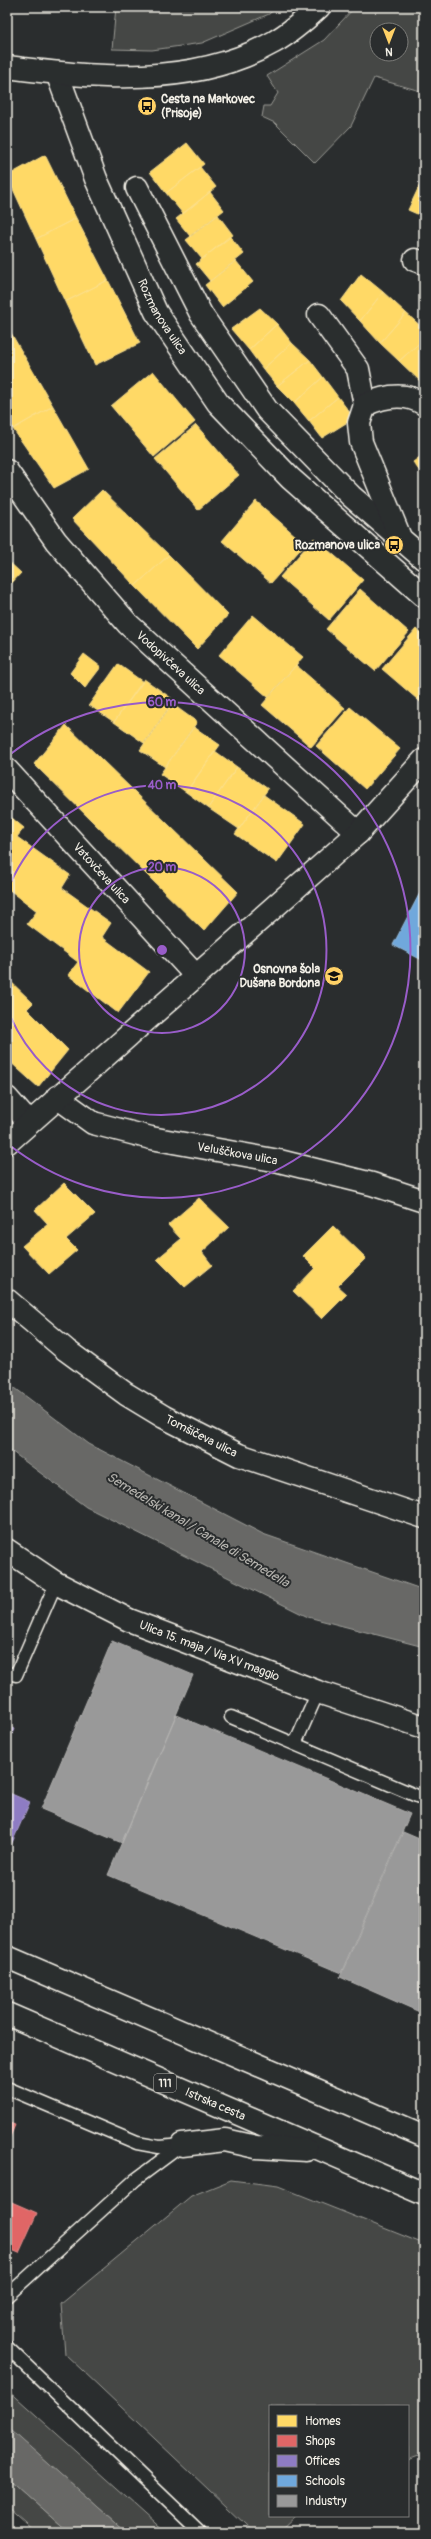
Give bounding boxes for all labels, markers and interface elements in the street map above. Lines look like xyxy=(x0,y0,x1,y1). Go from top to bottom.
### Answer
north arrow xyxy=(369,22,409,62)
text: N xyxy=(385,45,393,58)
place label: Cesta na Markovec (Prisoje) xyxy=(161,92,255,121)
bus stop icon: Cesta na Markovec (Prisoje) xyxy=(136,95,158,117)
street label: Rozmanova ulica xyxy=(135,276,190,358)
bus stop icon: Rozmanova ulica xyxy=(383,534,405,556)
place label: Rozmanova ulica xyxy=(295,538,380,553)
street label: Vodopivčeva ulica xyxy=(133,628,209,698)
text: 60 m xyxy=(148,695,177,710)
text: 40 m xyxy=(147,778,177,793)
street label: Vatovčeva ulica xyxy=(70,839,134,907)
text: 20 m xyxy=(148,860,176,875)
centre of rings xyxy=(155,943,169,957)
place label: Osnovna šola Dušana Bordona xyxy=(239,962,320,991)
school or university icon: Osnovna šola Dušana Bordona xyxy=(323,965,345,987)
street label: Veluščkova ulica xyxy=(196,1139,279,1168)
street label: Tomšičeva ulica xyxy=(163,1411,240,1461)
water label: Semedelski kanal / Canale di Semedella xyxy=(104,1469,293,1591)
street label: Ulica 15. maja / Via XV maggio xyxy=(137,1617,282,1684)
road number: 111 xyxy=(154,2074,176,2092)
street label: Istrska cesta xyxy=(183,2084,248,2124)
legend xyxy=(269,2405,409,2517)
text: Homes xyxy=(305,2414,341,2429)
text: Shops xyxy=(305,2434,336,2449)
text: Offices xyxy=(305,2454,341,2469)
text: Schools xyxy=(305,2474,345,2489)
text: Industry xyxy=(305,2494,347,2509)

